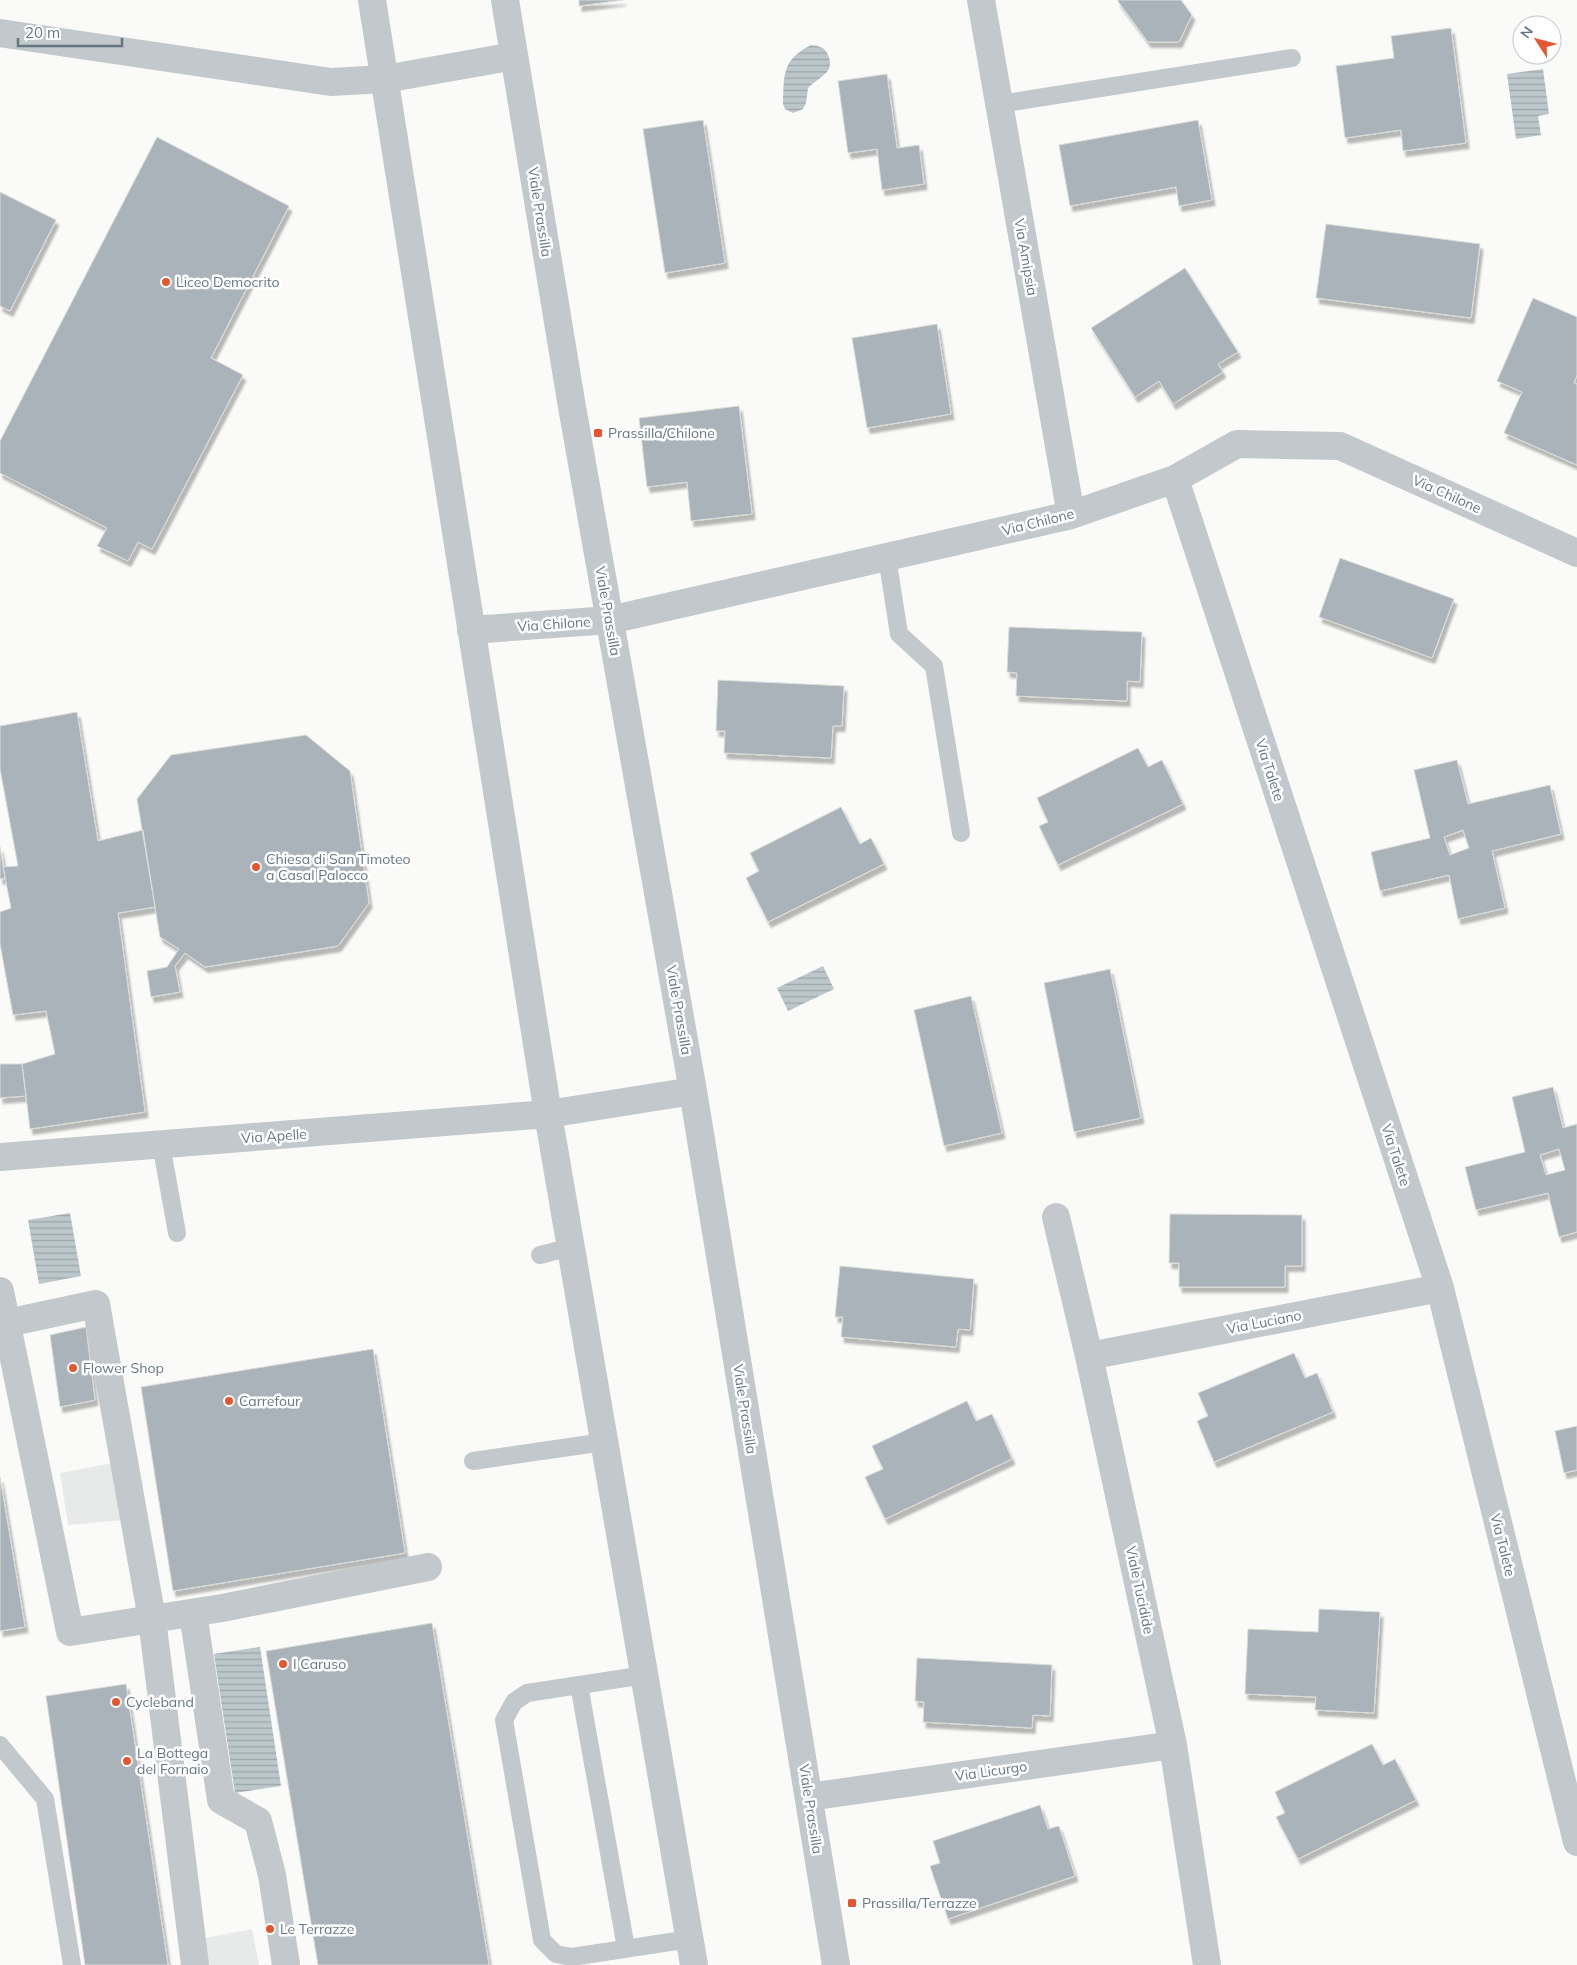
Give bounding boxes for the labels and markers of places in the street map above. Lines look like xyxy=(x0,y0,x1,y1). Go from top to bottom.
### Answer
place label: Liceo Democrito xyxy=(176,273,280,291)
marker: Liceo Democrito xyxy=(160,276,172,288)
place label: Prassilla/Chilone xyxy=(608,424,715,442)
marker: Prassilla/Chilone xyxy=(592,427,604,439)
place label: Chiesa di San Timoteo a Casal Palocco xyxy=(266,850,411,884)
marker: Chiesa di San Timoteo a Casal Palocco xyxy=(250,861,262,873)
place label: Flower Shop xyxy=(83,1359,164,1377)
marker: Flower Shop xyxy=(67,1362,79,1374)
place label: Carrefour xyxy=(239,1392,301,1410)
marker: Carrefour xyxy=(223,1395,235,1407)
place label: I Caruso xyxy=(293,1655,346,1673)
marker: I Caruso xyxy=(277,1658,289,1670)
place label: Cycleband xyxy=(126,1693,194,1711)
marker: Cycleband xyxy=(110,1696,122,1708)
place label: La Bottega del Fornaio xyxy=(137,1744,209,1778)
marker: La Bottega del Fornaio xyxy=(121,1755,133,1767)
place label: Prassilla/Terrazze xyxy=(862,1894,977,1912)
marker: Prassilla/Terrazze xyxy=(846,1897,858,1909)
place label: Le Terrazze xyxy=(280,1920,354,1938)
marker: Le Terrazze xyxy=(264,1923,276,1935)

